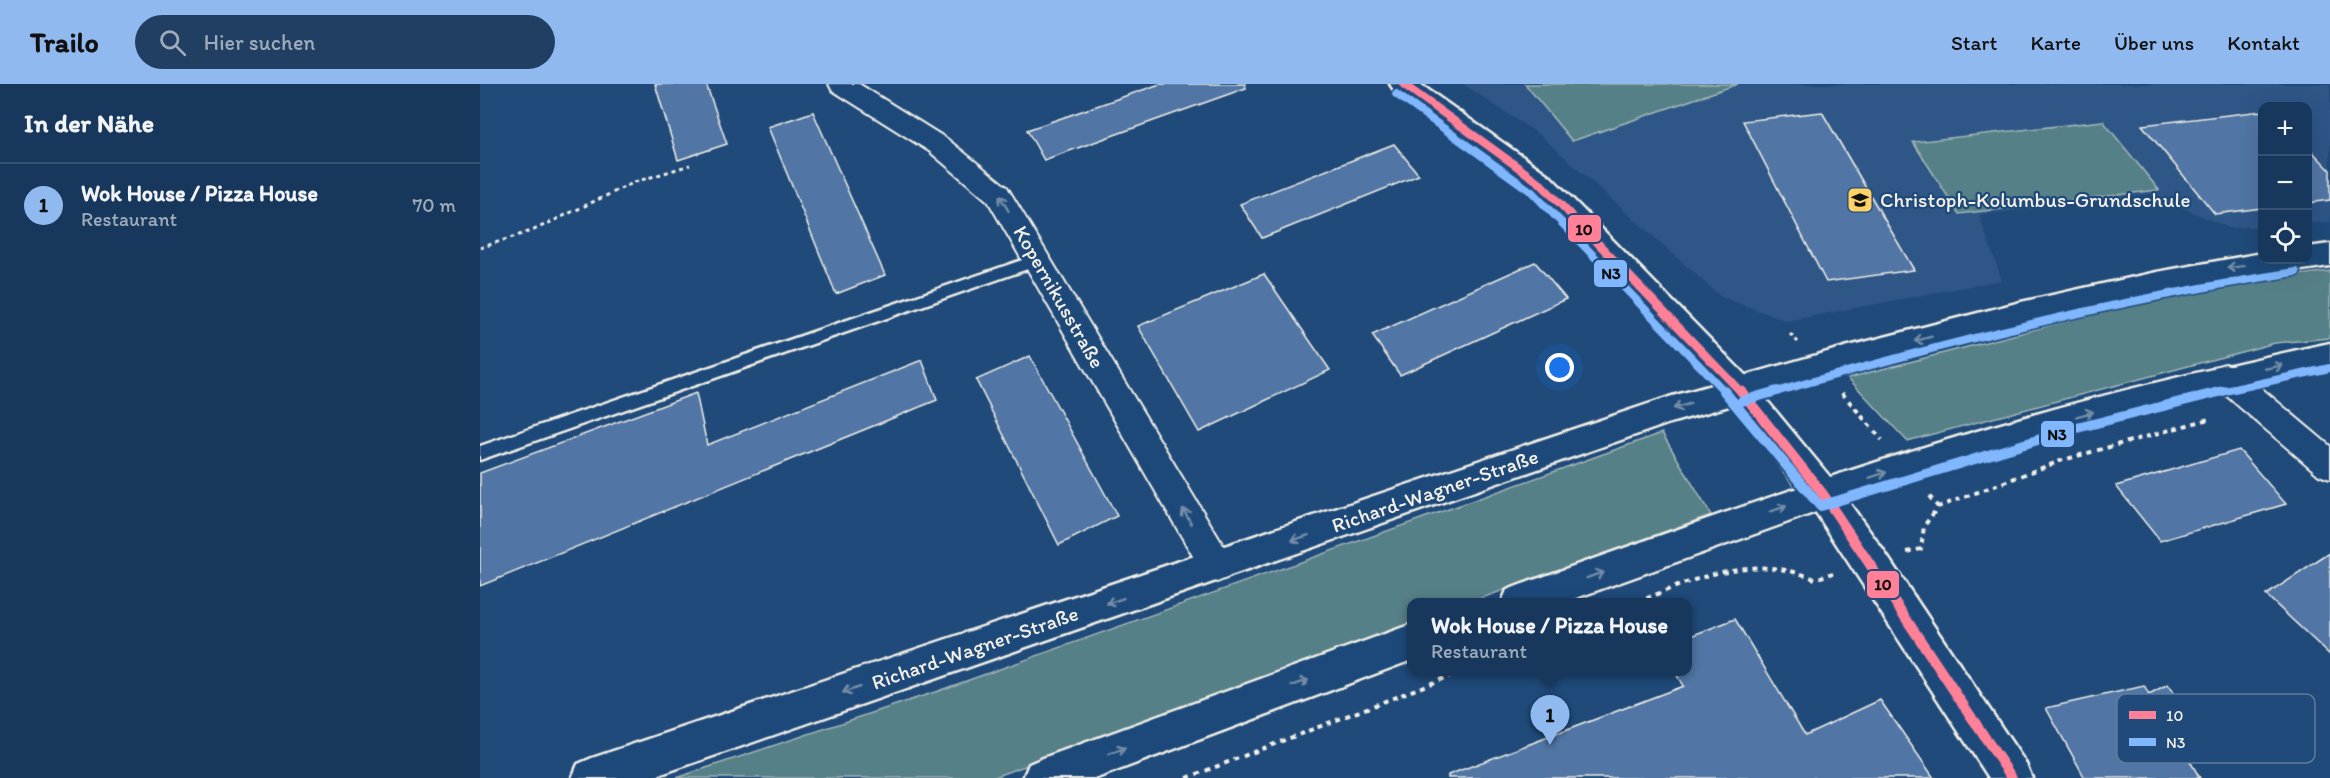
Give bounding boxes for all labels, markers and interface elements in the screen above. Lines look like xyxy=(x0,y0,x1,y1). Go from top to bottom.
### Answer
search box xyxy=(135,15,555,69)
text: Trailo xyxy=(30,25,99,59)
icon: search xyxy=(156,26,189,59)
text: Hier suchen xyxy=(204,29,315,56)
text: Start xyxy=(1951,30,1997,55)
text: Karte xyxy=(2030,30,2081,55)
text: Über uns xyxy=(2114,30,2194,55)
text: Kontakt xyxy=(2227,30,2300,55)
map controls xyxy=(2258,102,2312,264)
button: + xyxy=(2258,102,2312,156)
text: In der Nähe xyxy=(24,107,154,139)
button: − xyxy=(2258,156,2312,210)
text: Wok House / Pizza House xyxy=(81,180,318,207)
school or university icon: Christoph-Kolumbus-Grundschule xyxy=(1845,185,1875,215)
place label: Christoph-Kolumbus-Grundschule xyxy=(1880,187,2190,212)
text: 1 xyxy=(39,193,48,217)
text: 70 m xyxy=(412,193,456,217)
one-way arrow xyxy=(997,195,1009,212)
text: Restaurant xyxy=(81,207,177,231)
button: locate xyxy=(2258,210,2312,264)
line badge: 10 xyxy=(1567,214,1602,243)
text: 10 xyxy=(1575,220,1593,239)
street label: Kopernikusstraße xyxy=(1008,221,1110,373)
line badge: N3 xyxy=(1593,259,1628,288)
one-way arrow xyxy=(2227,261,2246,272)
text: N3 xyxy=(1601,264,1621,283)
one-way arrow xyxy=(1914,333,1933,345)
your location xyxy=(1545,353,1574,382)
one-way arrow xyxy=(2264,361,2283,372)
one-way arrow xyxy=(1673,401,1692,412)
one-way arrow xyxy=(2075,407,2094,419)
line badge: N3 xyxy=(2040,420,2075,448)
text: N3 xyxy=(2047,425,2067,444)
street label: Richard-Wagner-Straße xyxy=(1328,443,1541,538)
one-way arrow xyxy=(1868,469,1887,480)
one-way arrow xyxy=(1768,503,1787,514)
one-way arrow xyxy=(1181,508,1193,525)
one-way arrow xyxy=(1291,533,1309,544)
one-way arrow xyxy=(1585,569,1604,580)
line badge: 10 xyxy=(1866,570,1900,599)
text: 10 xyxy=(1874,575,1892,594)
one-way arrow xyxy=(1106,596,1125,607)
popup xyxy=(1407,598,1692,676)
street label: Richard-Wagner-Straße xyxy=(868,600,1081,695)
text: Wok House / Pizza House xyxy=(1431,612,1668,639)
text: Restaurant xyxy=(1431,639,1527,663)
one-way arrow xyxy=(1291,677,1309,688)
one-way arrow xyxy=(842,686,861,697)
legend xyxy=(2117,694,2315,763)
pin: 1 xyxy=(1530,696,1570,745)
text: 10 xyxy=(2166,706,2183,725)
text: N3 xyxy=(2166,733,2186,752)
one-way arrow xyxy=(1107,744,1126,755)

